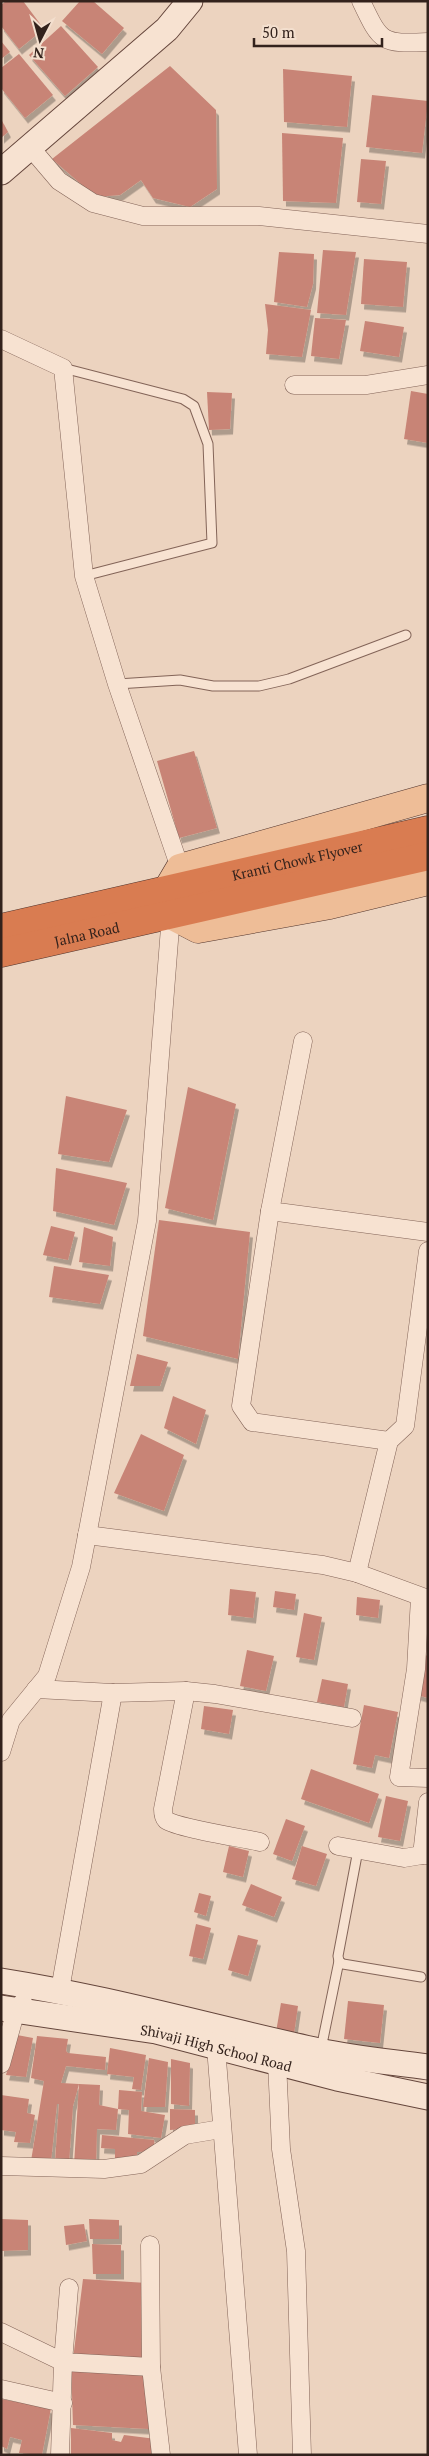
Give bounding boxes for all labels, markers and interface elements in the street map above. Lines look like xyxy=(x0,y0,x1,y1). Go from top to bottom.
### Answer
north arrow xyxy=(15,15,65,65)
scale bar xyxy=(254,15,382,47)
text: 50 m xyxy=(262,22,295,42)
text: N xyxy=(32,43,45,63)
street label: Kranti Chowk Flyover xyxy=(230,836,365,884)
street label: Jalna Road xyxy=(52,917,121,950)
street label: Shivaji High School Road xyxy=(139,2019,294,2075)

